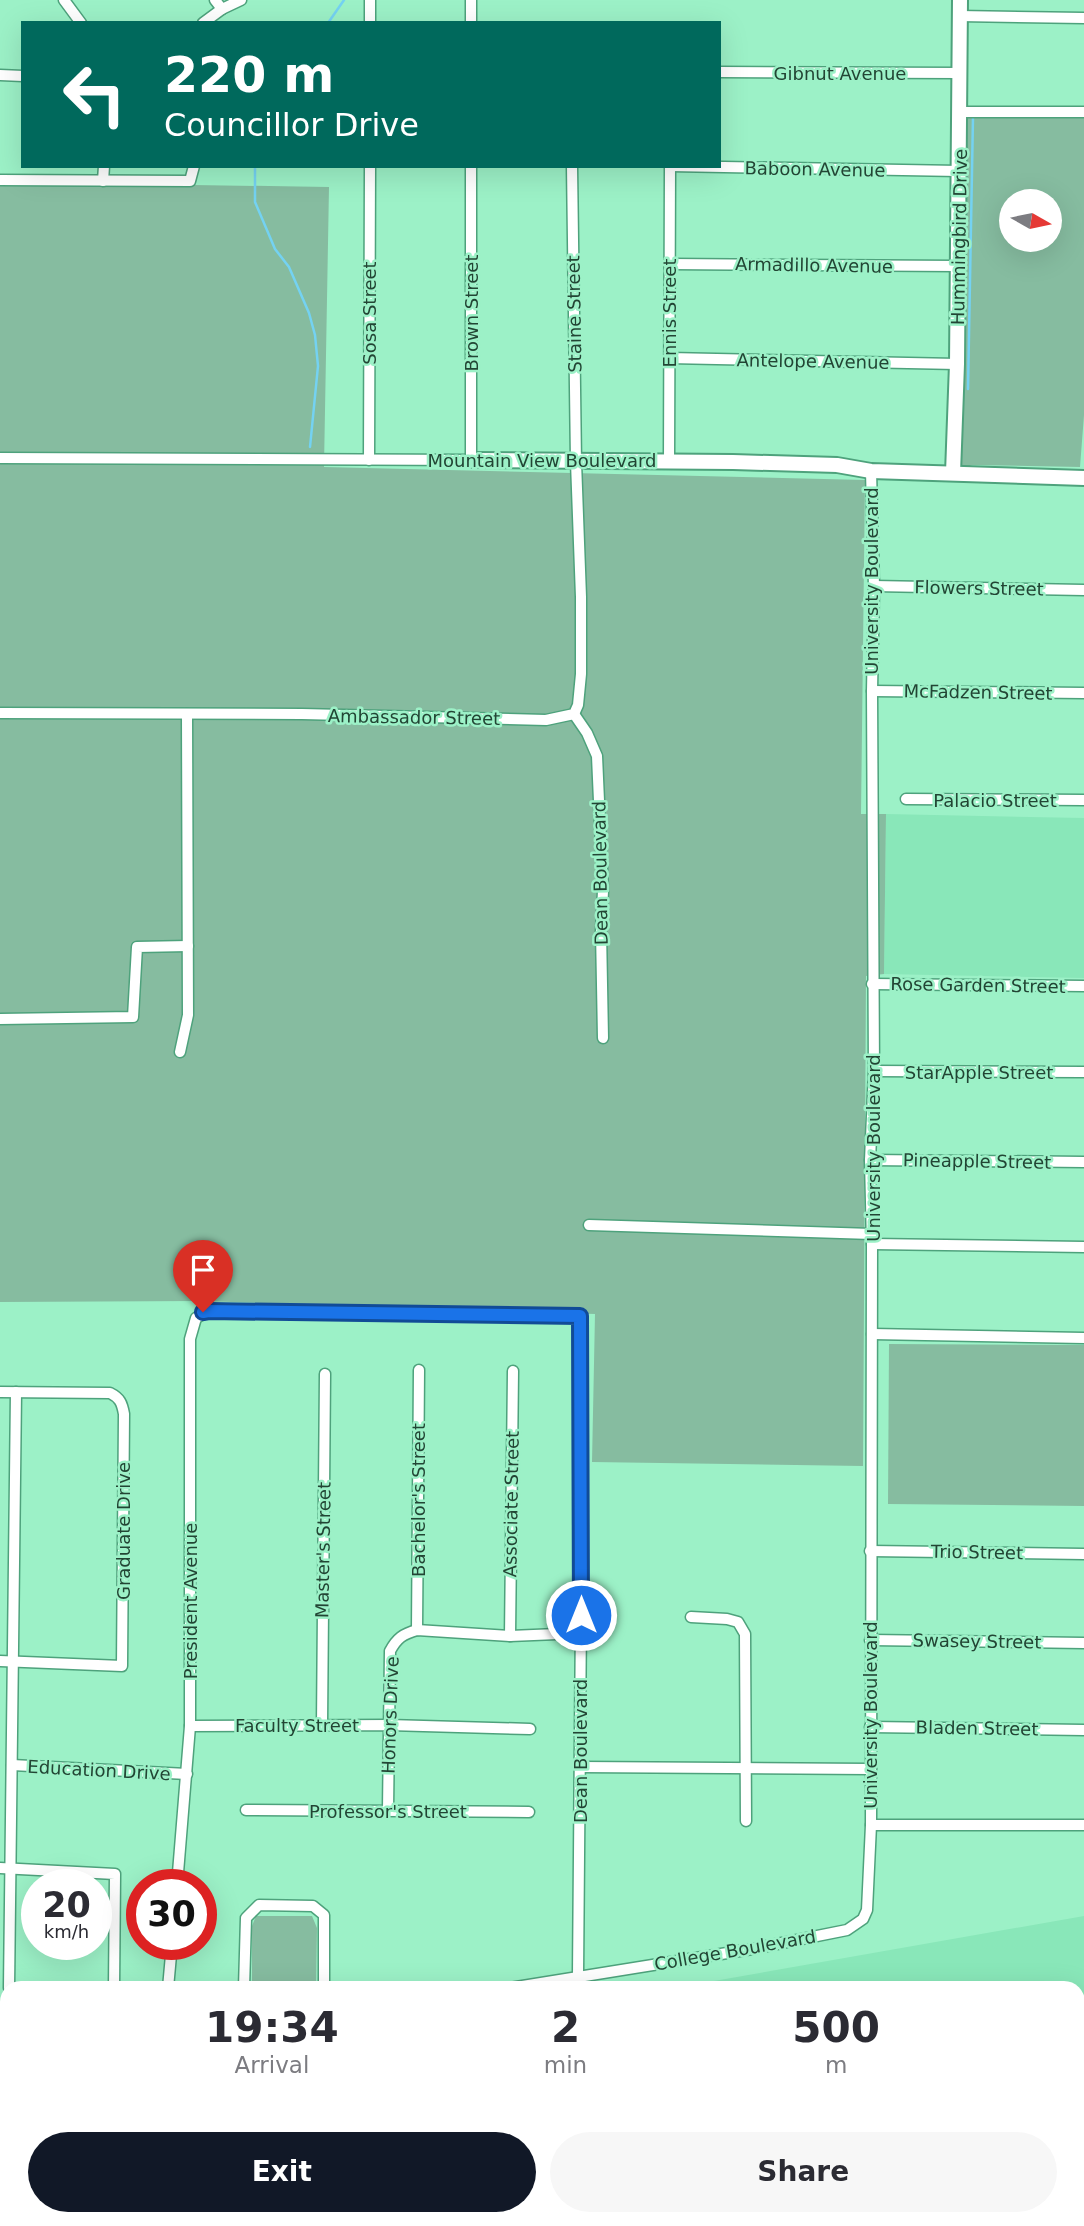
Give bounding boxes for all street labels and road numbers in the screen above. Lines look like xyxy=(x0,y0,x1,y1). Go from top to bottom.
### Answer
street label: Gibnut Avenue xyxy=(774,63,906,84)
street label: Hummingbird Drive xyxy=(947,149,971,325)
street label: Baboon Avenue xyxy=(744,157,886,181)
street label: Armadillo Avenue xyxy=(735,253,893,277)
street label: Brown Street xyxy=(461,255,482,371)
street label: Staine Street xyxy=(562,255,586,373)
street label: Ennis Street xyxy=(659,259,680,367)
street label: Sosa Street xyxy=(359,261,380,365)
street label: Antelope Avenue xyxy=(736,349,890,373)
street label: Mountain View Boulevard xyxy=(427,450,657,471)
street label: University Boulevard xyxy=(861,487,882,675)
street label: Flowers Street xyxy=(914,576,1044,600)
street label: McFadzen Street xyxy=(903,680,1053,704)
street label: Ambassador Street xyxy=(328,705,500,729)
street label: Palacio Street xyxy=(933,790,1057,811)
street label: Dean Boulevard xyxy=(588,801,612,945)
street label: Rose Garden Street xyxy=(890,973,1066,997)
street label: University Boulevard xyxy=(863,1054,884,1242)
street label: StarApple Street xyxy=(905,1062,1053,1083)
street label: Pineapple Street xyxy=(903,1149,1051,1173)
street label: Bachelor's Street xyxy=(408,1423,429,1577)
street label: Associate Street xyxy=(499,1431,523,1577)
street label: Graduate Drive xyxy=(113,1462,134,1600)
street label: Master's Street xyxy=(311,1482,335,1618)
street label: President Avenue xyxy=(180,1523,201,1679)
street label: Trio Street xyxy=(930,1541,1023,1563)
street label: University Boulevard xyxy=(860,1621,881,1809)
street label: Swasey Street xyxy=(912,1629,1042,1653)
street label: Honors Drive xyxy=(377,1656,403,1774)
street label: Dean Boulevard xyxy=(570,1679,591,1823)
street label: Faculty Street xyxy=(235,1715,359,1736)
street label: Bladen Street xyxy=(915,1716,1039,1740)
street label: Education Drive xyxy=(27,1756,171,1784)
street label: Professor's Street xyxy=(309,1801,467,1822)
street label: College Boulevard xyxy=(652,1925,818,1975)

